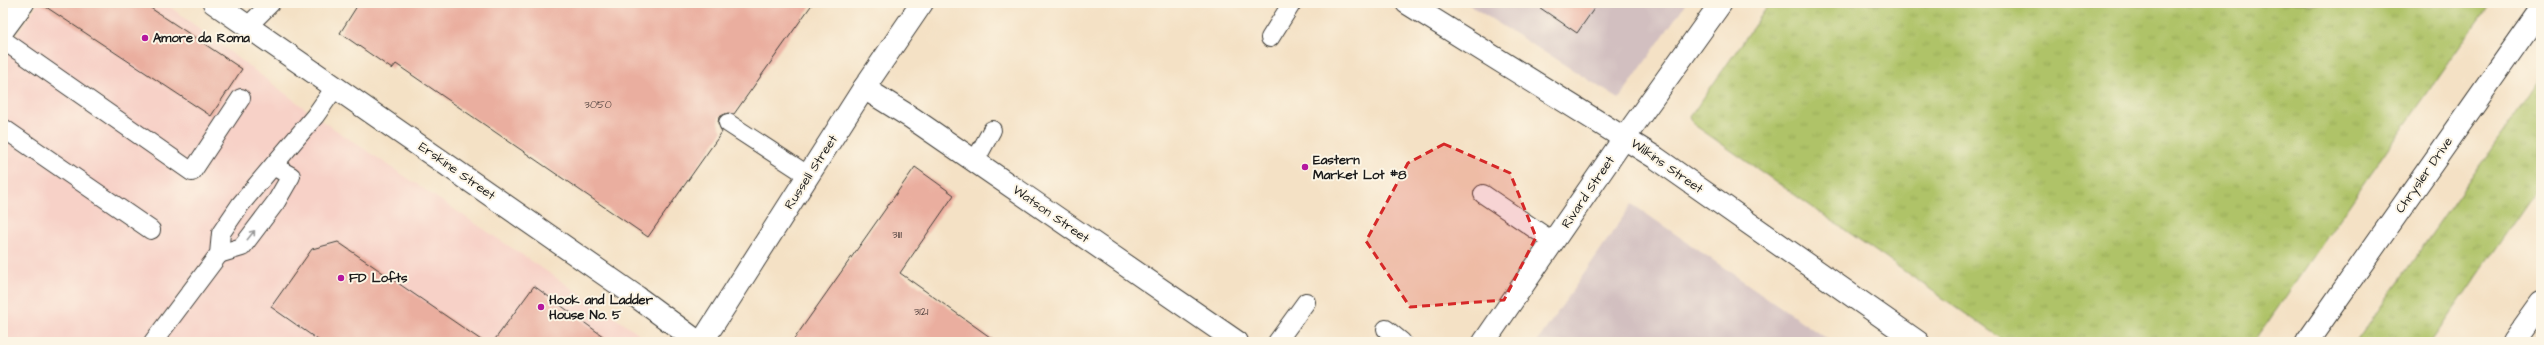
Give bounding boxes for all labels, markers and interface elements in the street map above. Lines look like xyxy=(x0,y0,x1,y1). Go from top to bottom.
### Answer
place label: Amore da Roma xyxy=(153,29,250,47)
marker: Amore da Roma xyxy=(140,33,150,43)
house number: 3050 xyxy=(584,97,612,112)
street label: Russell Street xyxy=(780,131,842,213)
street label: Chrysler Drive xyxy=(2391,133,2458,217)
street label: Wilkins Street xyxy=(1627,134,1707,198)
street label: Erskine Street xyxy=(415,138,500,205)
place label: Eastern Market Lot #8 xyxy=(1313,151,1407,184)
street label: Rivard Street xyxy=(1557,152,1619,232)
marker: Eastern Market Lot #8 xyxy=(1300,162,1310,172)
street label: Watson Street xyxy=(1009,181,1094,248)
house number: 3111 xyxy=(892,227,902,242)
one-way arrow xyxy=(246,230,255,240)
place label: FD Lofts xyxy=(349,269,408,287)
marker: FD Lofts xyxy=(336,273,346,283)
place label: Hook and Ladder House No. 5 xyxy=(549,291,654,324)
marker: Hook and Ladder House No. 5 xyxy=(536,302,546,312)
house number: 3121 xyxy=(914,304,929,319)

